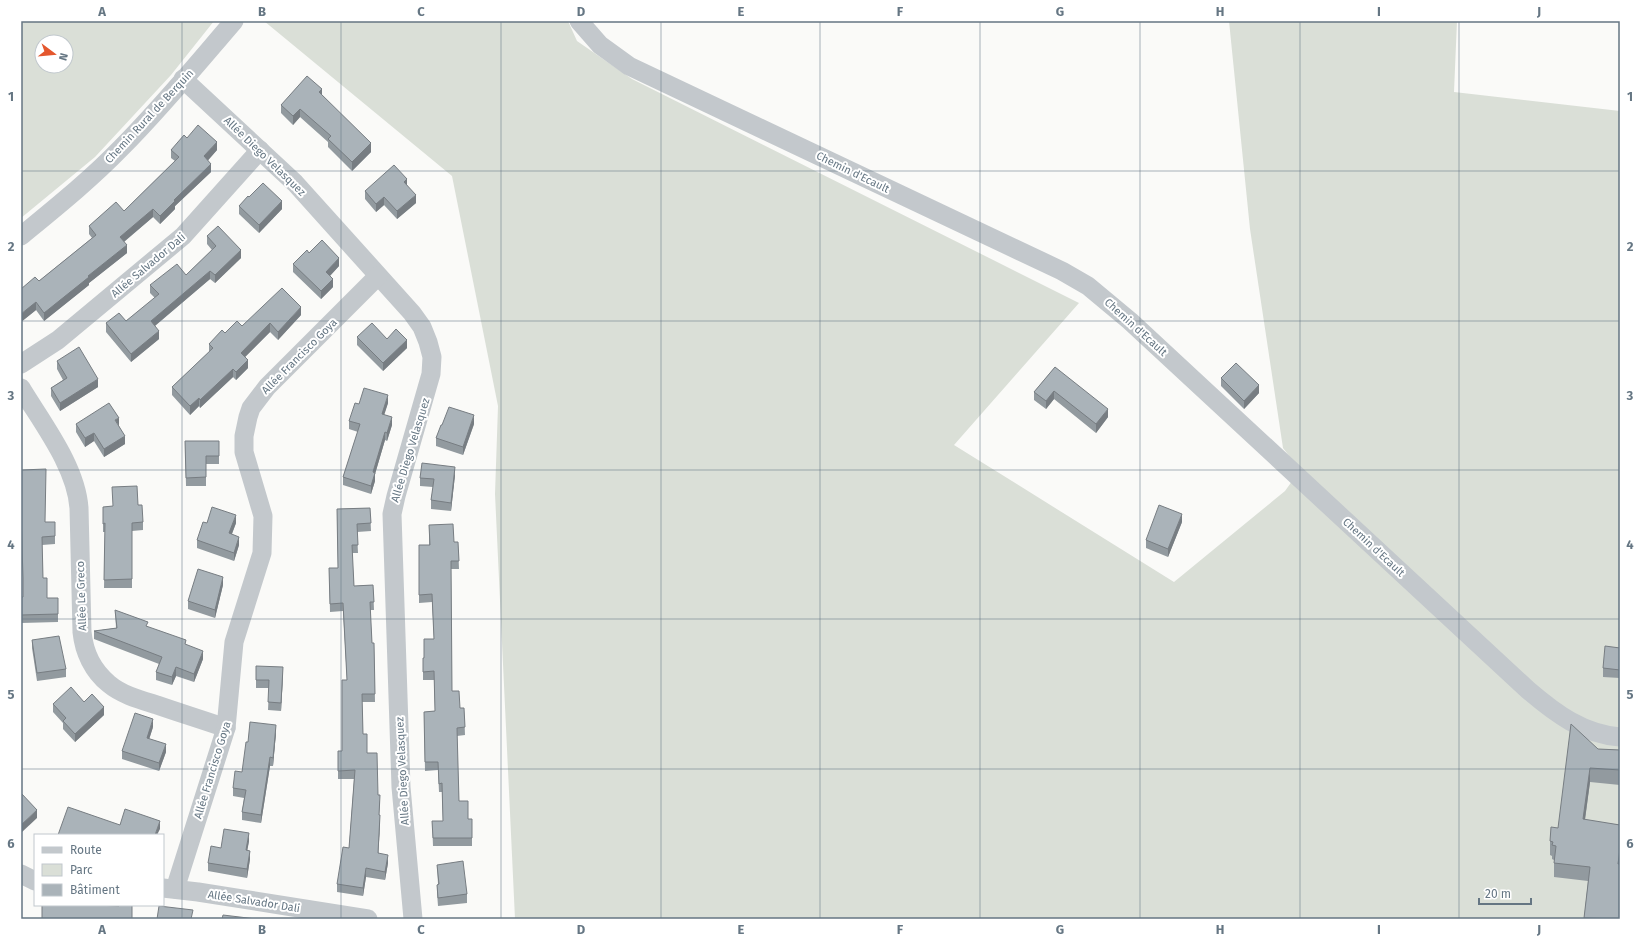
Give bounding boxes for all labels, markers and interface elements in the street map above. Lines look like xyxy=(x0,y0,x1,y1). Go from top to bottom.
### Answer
text: A xyxy=(97,4,106,19)
text: B xyxy=(258,4,266,19)
text: C xyxy=(417,4,425,19)
text: D xyxy=(577,4,586,19)
text: E xyxy=(738,4,745,19)
text: F xyxy=(897,4,904,19)
text: G xyxy=(1056,4,1064,19)
text: H xyxy=(1216,4,1224,19)
text: I xyxy=(1377,4,1381,19)
text: J xyxy=(1536,4,1541,19)
north arrow xyxy=(34,34,74,74)
text: N xyxy=(56,51,70,62)
street label: Chemin Rural de Berquin xyxy=(102,67,196,166)
text: 1 xyxy=(8,89,14,104)
text: 1 xyxy=(1627,89,1633,104)
street label: Allée Diego Velasquez xyxy=(221,114,308,199)
street label: Chemin d'Ecault xyxy=(814,149,891,196)
street label: Allée Salvador Dali xyxy=(108,230,188,300)
text: 2 xyxy=(8,239,15,254)
text: 2 xyxy=(1627,239,1634,254)
street label: Chemin d'Ecault xyxy=(1102,296,1170,359)
street label: Allée Francisco Goya xyxy=(259,316,340,397)
text: 3 xyxy=(7,388,15,403)
text: 3 xyxy=(1626,388,1634,403)
street label: Allée Diego Velasquez xyxy=(388,396,433,504)
street label: Chemin d'Ecault xyxy=(1340,515,1407,579)
text: 4 xyxy=(7,537,15,552)
text: 4 xyxy=(1626,537,1634,552)
street label: Allée Le Greco xyxy=(74,561,89,631)
text: 5 xyxy=(8,687,15,702)
text: 5 xyxy=(1627,687,1634,702)
street label: Allée Diego Velasquez xyxy=(393,716,412,825)
street label: Allée Francisco Goya xyxy=(191,720,234,820)
legend xyxy=(34,834,164,906)
text: 6 xyxy=(7,836,15,851)
text: 6 xyxy=(1626,836,1634,851)
text: Route xyxy=(70,843,102,857)
text: Parc xyxy=(70,863,93,877)
scale bar xyxy=(1479,880,1531,906)
text: Bâtiment xyxy=(70,883,120,897)
text: 20 m xyxy=(1485,887,1511,901)
street label: Allée Salvador Dali xyxy=(207,888,301,915)
text: A xyxy=(97,922,106,937)
text: B xyxy=(258,922,266,937)
text: C xyxy=(417,922,425,937)
text: D xyxy=(577,922,586,937)
text: E xyxy=(738,922,745,937)
text: F xyxy=(897,922,904,937)
text: G xyxy=(1056,922,1064,937)
text: H xyxy=(1216,922,1224,937)
text: I xyxy=(1377,922,1381,937)
text: J xyxy=(1536,922,1541,937)

